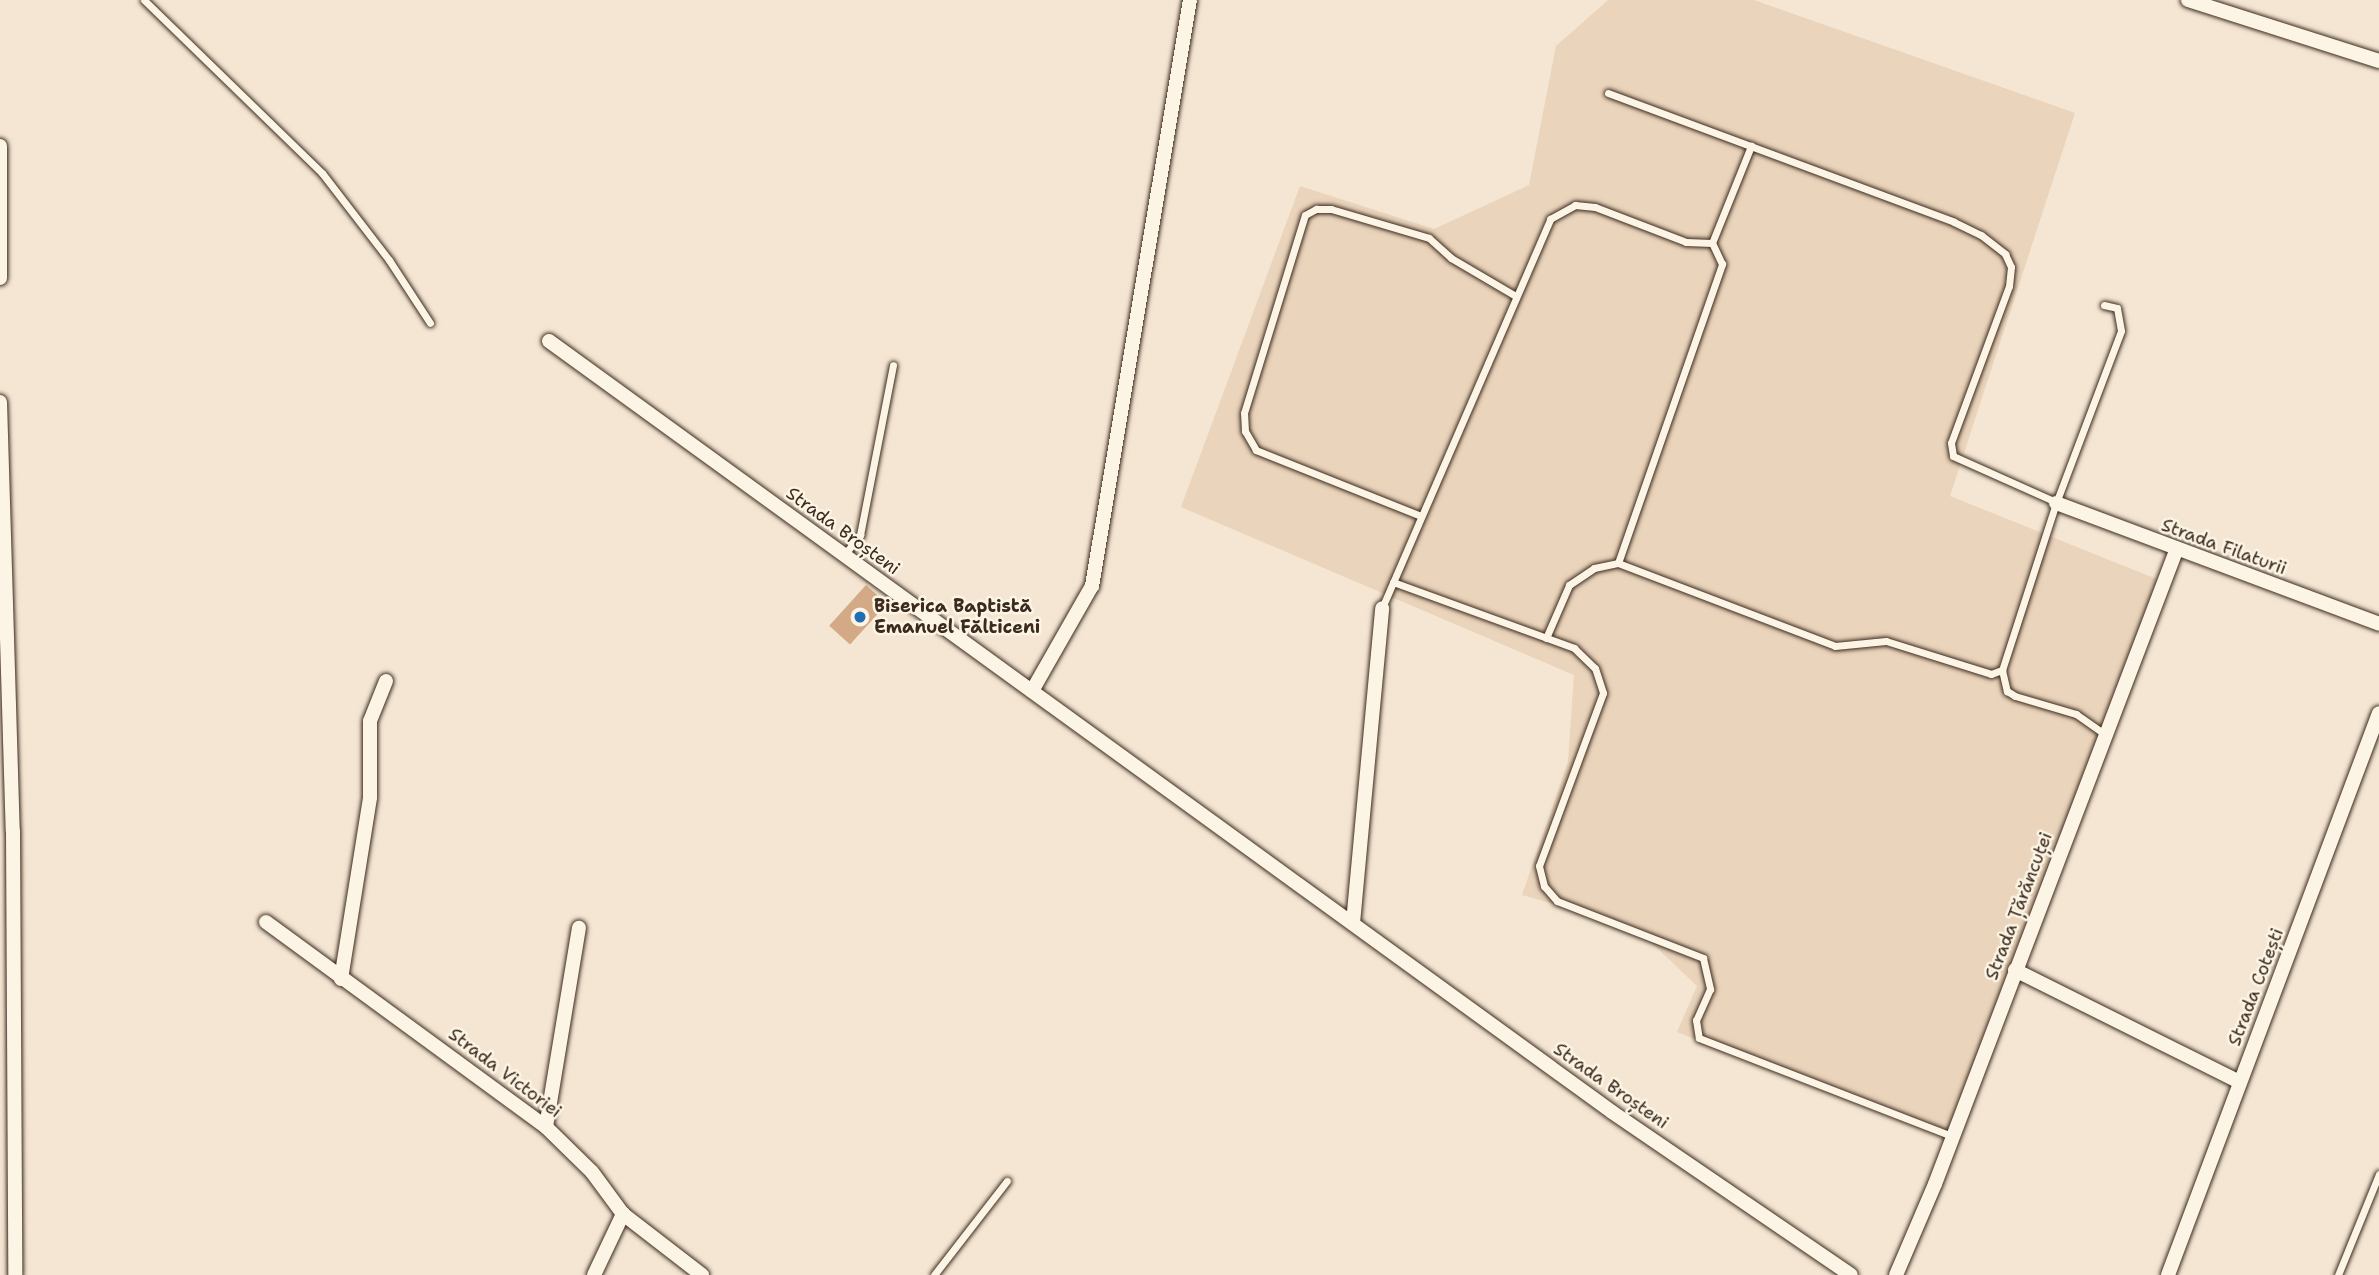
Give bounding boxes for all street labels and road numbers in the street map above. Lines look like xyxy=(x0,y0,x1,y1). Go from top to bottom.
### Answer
street label: Strada Broșteni xyxy=(782,482,904,580)
street label: Strada Filaturii xyxy=(2158,514,2290,580)
street label: Strada Țărăncuței xyxy=(1981,829,2057,983)
street label: Strada Cotești xyxy=(2224,925,2288,1049)
street label: Strada Victoriei xyxy=(444,1023,566,1123)
street label: Strada Broșteni xyxy=(1549,1038,1673,1134)

